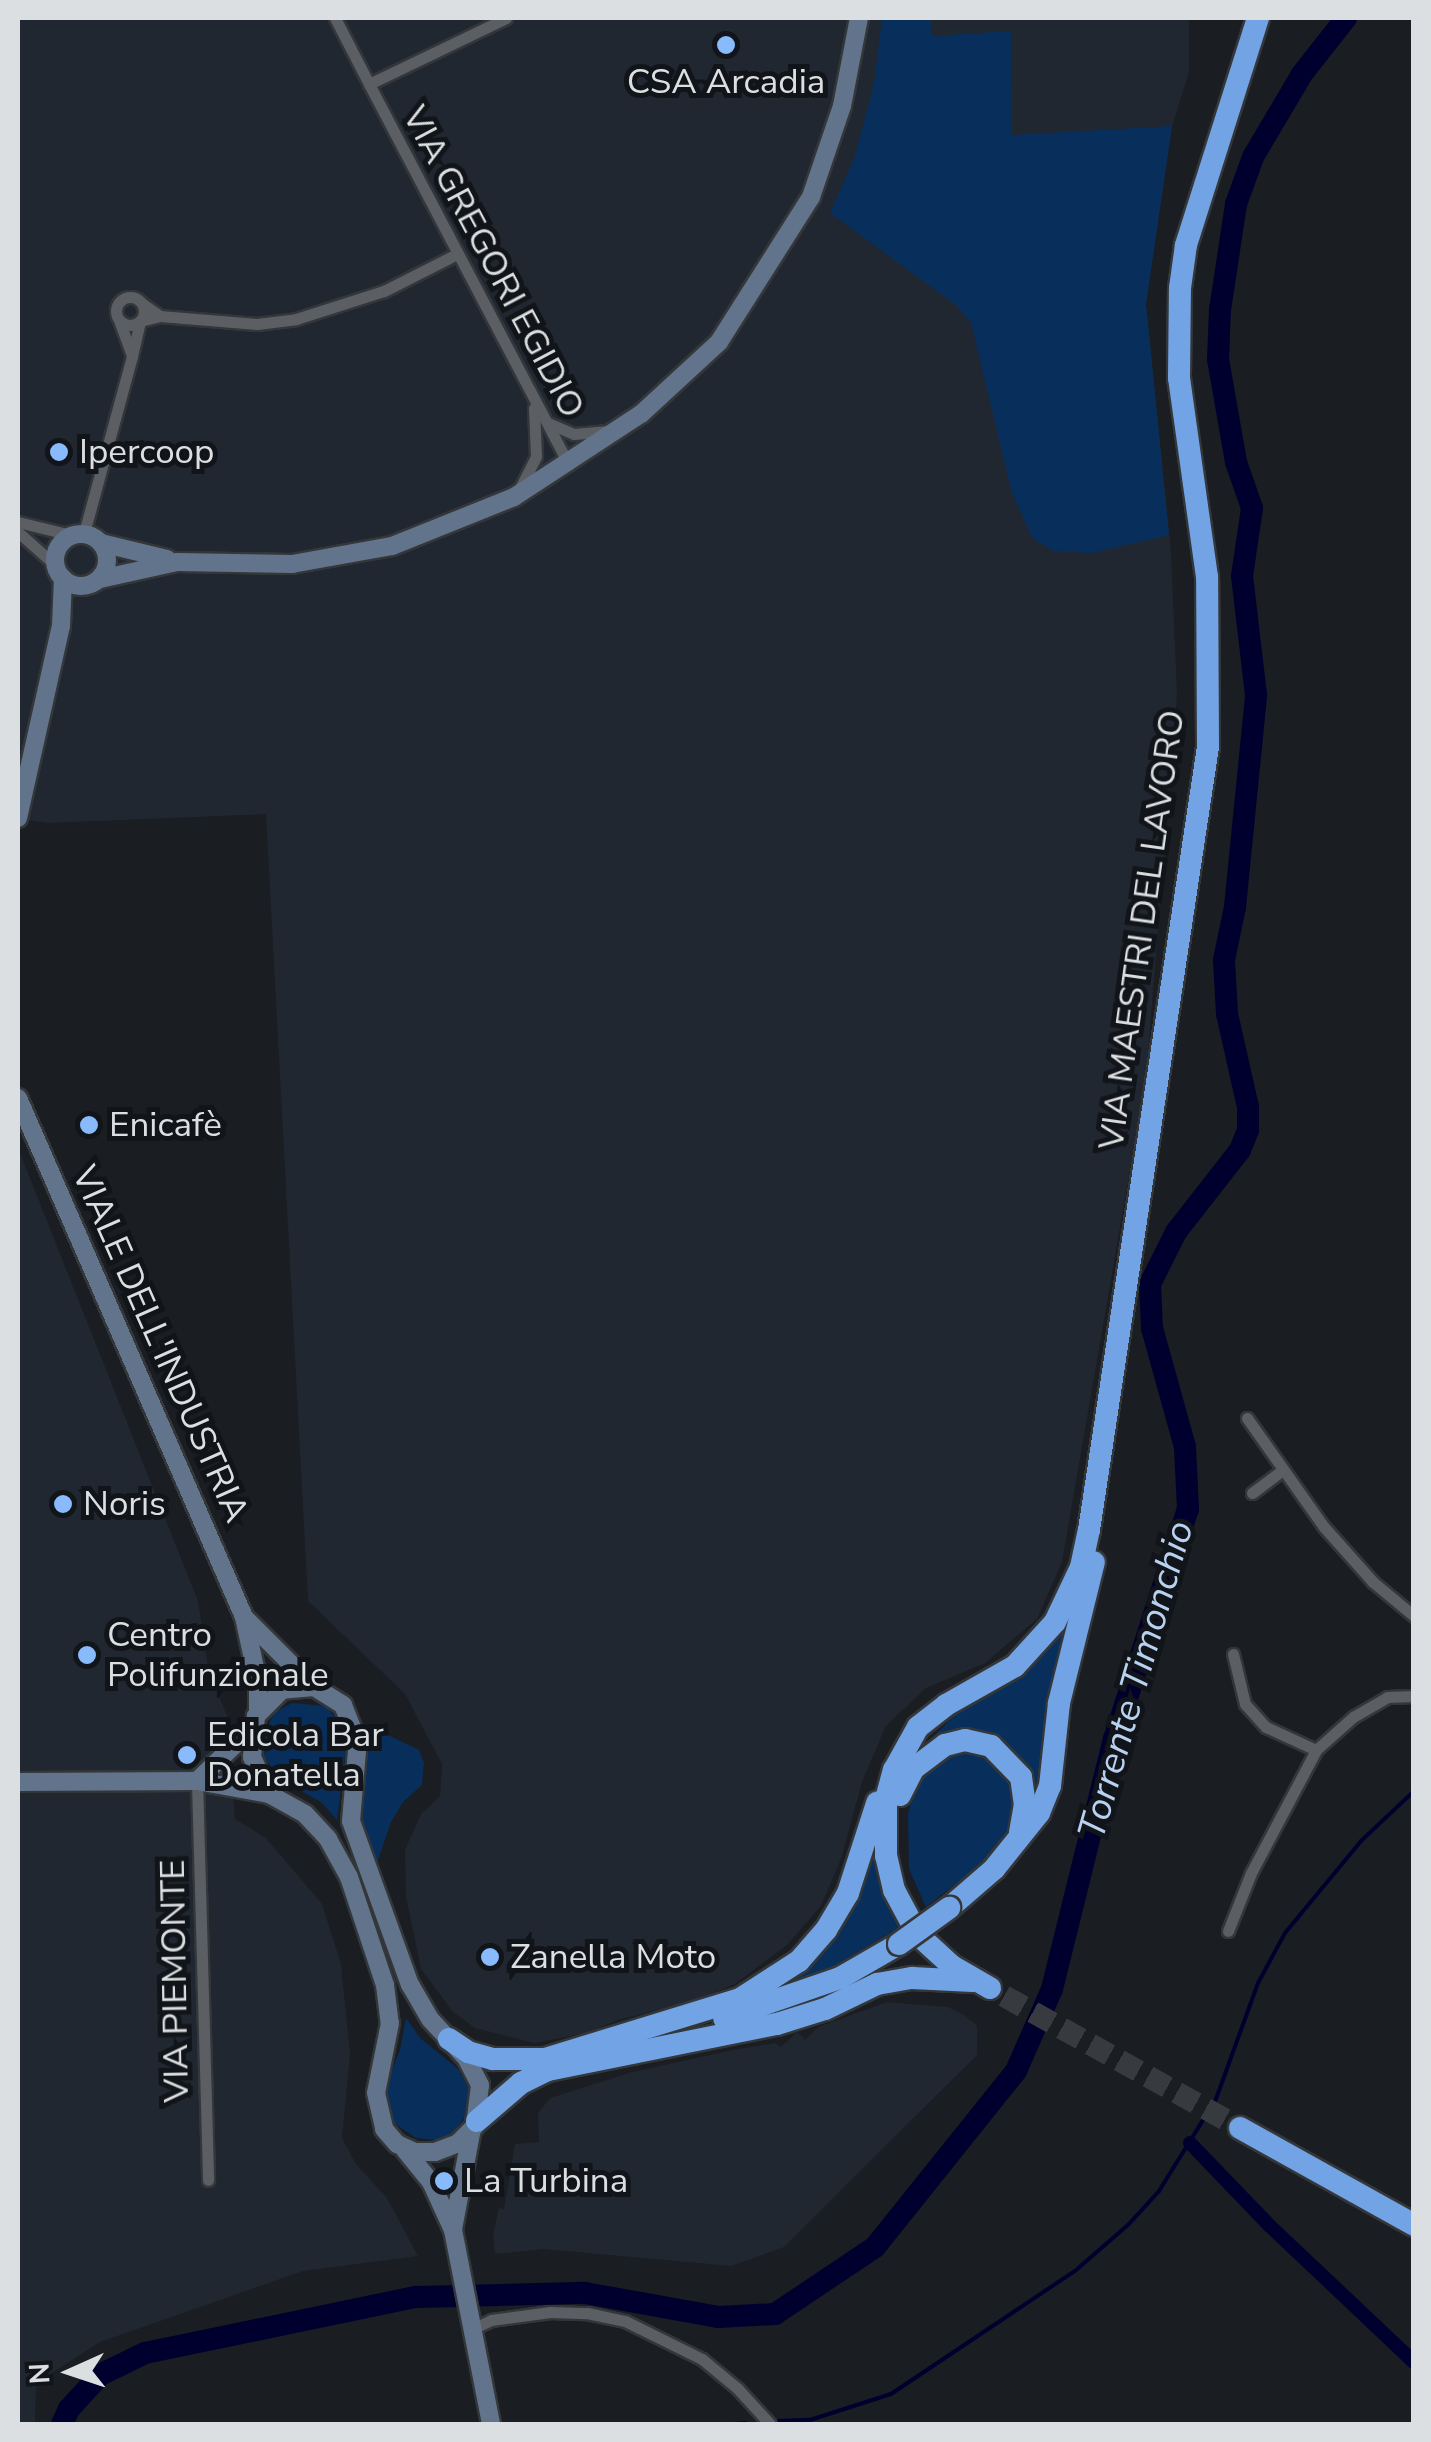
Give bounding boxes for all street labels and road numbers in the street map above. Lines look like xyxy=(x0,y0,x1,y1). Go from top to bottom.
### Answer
street label: VIA GREGORI EGIDIO xyxy=(393,99,593,425)
street label: VIA MAESTRI DEL LAVORO xyxy=(1090,708,1194,1152)
street label: VIALE DELL'INDUSTRIA xyxy=(62,1159,258,1529)
street label: VIA PIEMONTE xyxy=(152,1859,198,2103)

